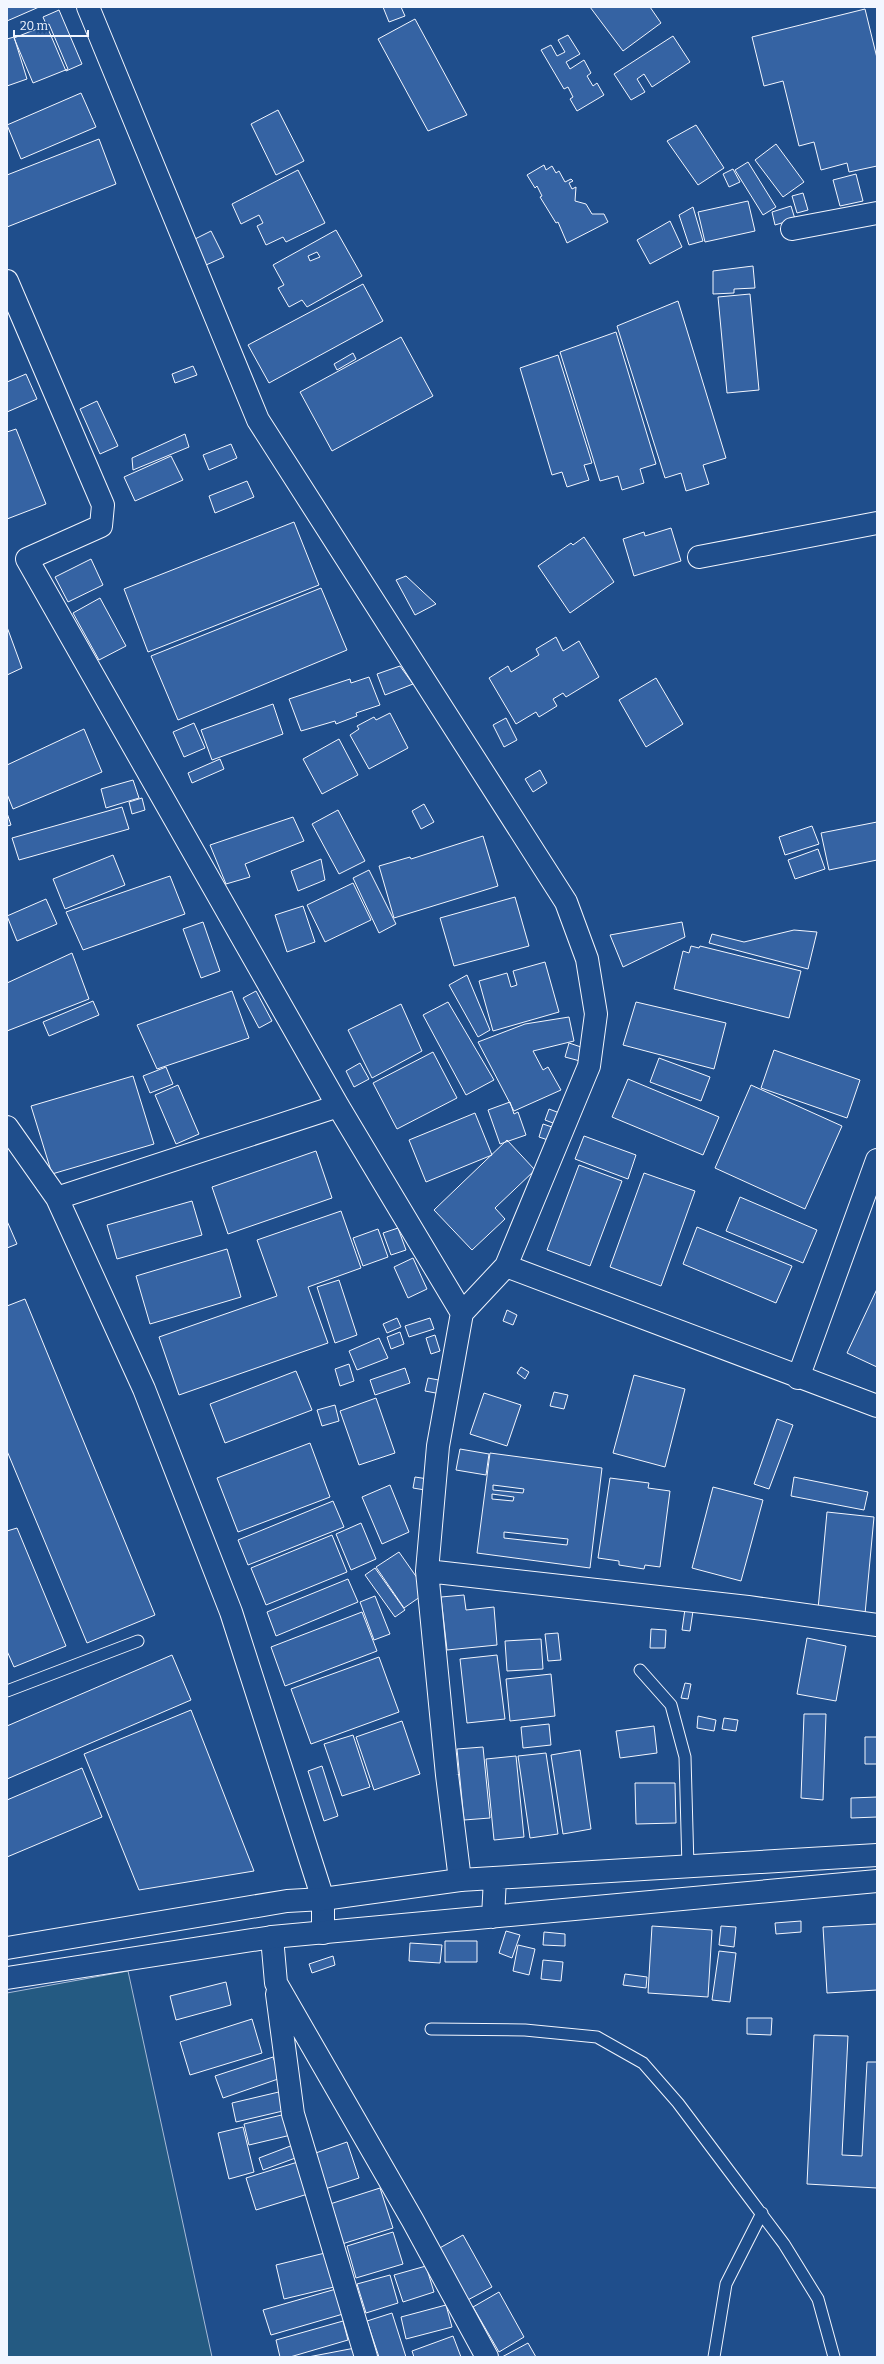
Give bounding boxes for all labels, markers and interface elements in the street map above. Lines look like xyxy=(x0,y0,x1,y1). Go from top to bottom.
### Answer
scale bar xyxy=(14,12,88,38)
text: 20 m xyxy=(20,19,49,33)

